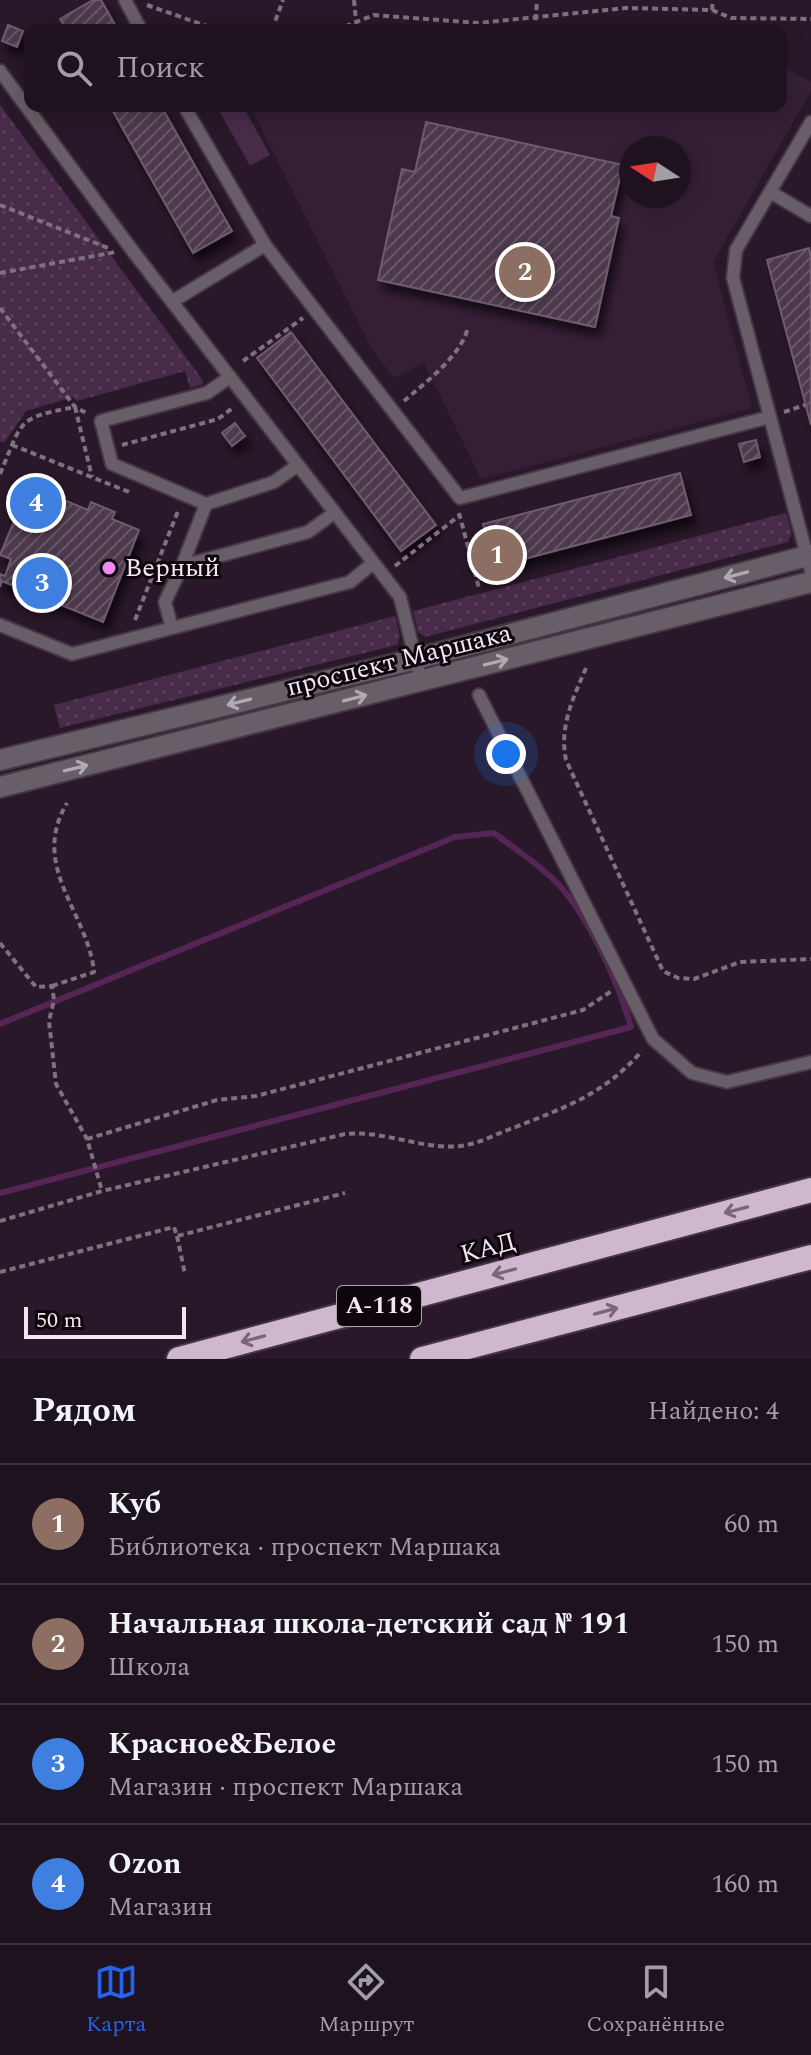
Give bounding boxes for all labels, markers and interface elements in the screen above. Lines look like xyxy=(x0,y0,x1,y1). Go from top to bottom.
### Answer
search box xyxy=(24,24,787,112)
text: Поиск xyxy=(116,45,205,91)
icon: search xyxy=(52,46,96,90)
north arrow xyxy=(619,136,691,208)
pin: 2 xyxy=(499,242,551,302)
pin: 4 xyxy=(10,473,62,533)
pin: 1 xyxy=(471,525,523,585)
place label: Верный xyxy=(125,548,220,588)
pin: 3 xyxy=(16,553,68,613)
marker: Верный xyxy=(100,559,118,577)
one-way arrow xyxy=(723,569,749,584)
street label: проспект Маршака xyxy=(282,613,516,707)
one-way arrow xyxy=(483,654,509,669)
one-way arrow xyxy=(342,689,367,704)
one-way arrow xyxy=(227,695,253,710)
your location xyxy=(486,734,526,774)
one-way arrow xyxy=(62,759,88,774)
one-way arrow xyxy=(723,1204,749,1219)
street label: КАД xyxy=(456,1221,520,1275)
one-way arrow xyxy=(492,1266,518,1281)
road number: А-118 xyxy=(337,1286,421,1326)
one-way arrow xyxy=(592,1302,618,1317)
scale bar xyxy=(24,1303,186,1339)
text: 50 m xyxy=(36,1304,82,1337)
one-way arrow xyxy=(241,1333,267,1348)
text: Рядом xyxy=(32,1385,136,1437)
text: Найдено: 4 xyxy=(648,1391,779,1431)
text: Куб xyxy=(108,1481,161,1527)
text: 1 xyxy=(51,1504,65,1544)
text: 60 m xyxy=(724,1504,779,1544)
text: Библиотека · проспект Маршака xyxy=(108,1527,501,1567)
text: Начальная школа-детский сад № 191 xyxy=(108,1601,630,1647)
text: 2 xyxy=(51,1624,65,1664)
text: 150 m xyxy=(711,1624,779,1664)
text: Школа xyxy=(108,1647,190,1687)
text: Красное&Белое xyxy=(108,1721,336,1767)
text: 3 xyxy=(51,1744,65,1784)
text: 150 m xyxy=(711,1744,779,1784)
text: Магазин · проспект Маршака xyxy=(108,1767,463,1807)
text: Ozon xyxy=(108,1841,182,1887)
text: 4 xyxy=(51,1864,65,1904)
text: 160 m xyxy=(711,1864,779,1904)
text: Магазин xyxy=(108,1887,213,1927)
tab: Карта xyxy=(86,1960,146,2041)
tab: Маршрут xyxy=(318,1960,414,2041)
tab: Сохранённые xyxy=(586,1960,725,2041)

